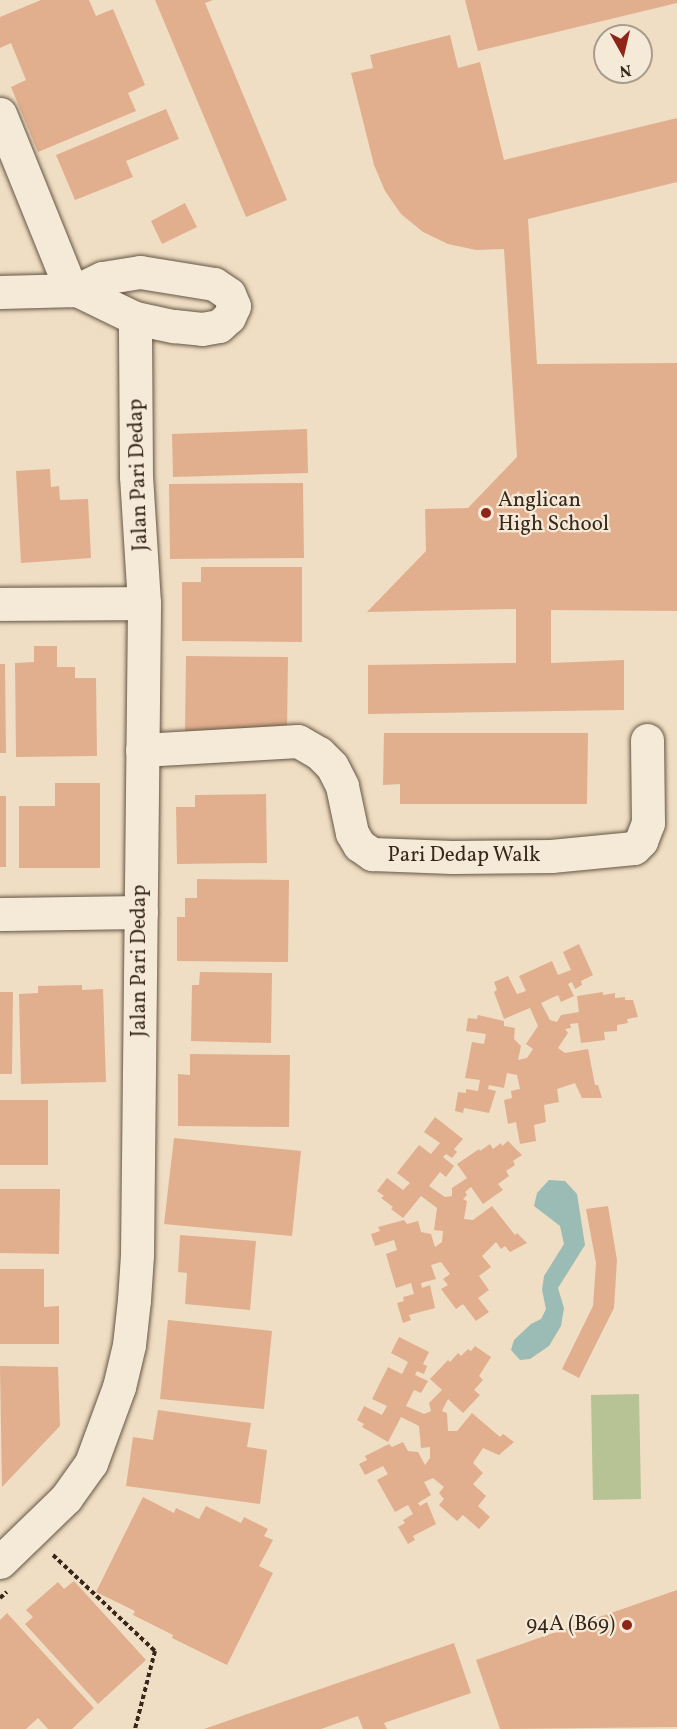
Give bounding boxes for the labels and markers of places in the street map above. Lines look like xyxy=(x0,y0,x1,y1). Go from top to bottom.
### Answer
place label: Anglican High School xyxy=(498,488,609,538)
marker: Anglican High School xyxy=(479,506,493,520)
place label: 94A (B69) xyxy=(526,1612,615,1638)
marker: 94A (B69) xyxy=(620,1618,634,1632)

